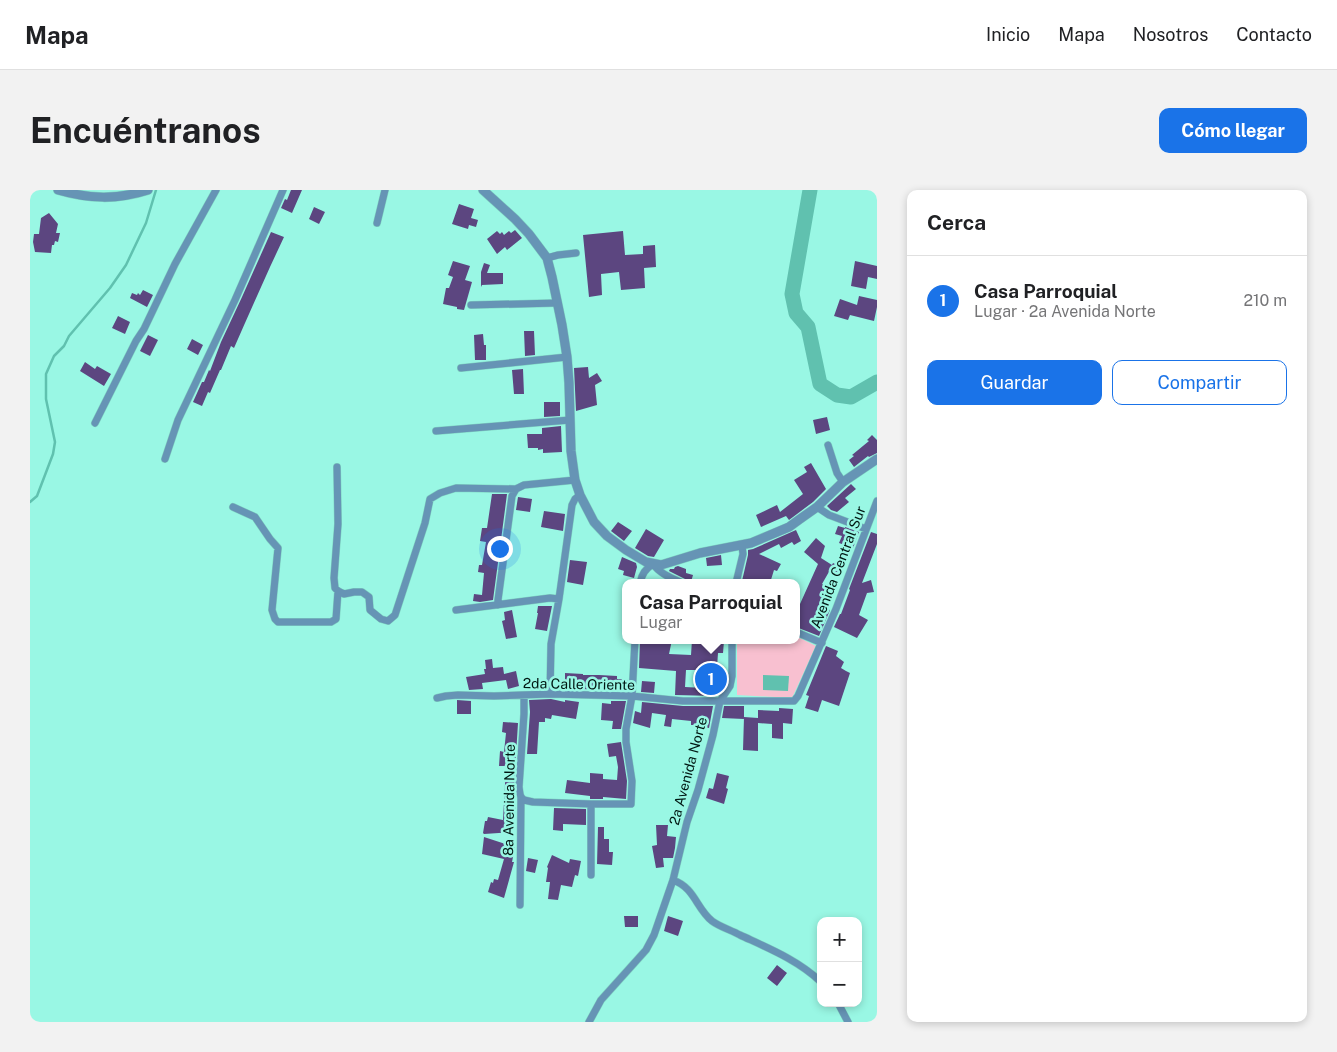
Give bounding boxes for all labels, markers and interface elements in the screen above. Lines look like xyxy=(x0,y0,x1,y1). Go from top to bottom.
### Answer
text: Mapa xyxy=(25,21,89,49)
text: Inicio xyxy=(986,24,1030,45)
text: Mapa xyxy=(1058,24,1105,45)
text: Nosotros xyxy=(1133,24,1208,45)
text: Contacto xyxy=(1236,24,1312,45)
button: Cómo llegar xyxy=(1159,108,1307,153)
text: Encuéntranos xyxy=(30,110,261,151)
text: Cerca xyxy=(927,210,986,235)
text: Casa Parroquial xyxy=(974,280,1118,302)
text: 1 xyxy=(940,291,946,310)
text: 210 m xyxy=(1243,291,1287,310)
text: Lugar · 2a Avenida Norte xyxy=(974,302,1156,321)
button: Guardar xyxy=(927,360,1102,405)
button: Compartir xyxy=(1112,360,1287,405)
street label: Avenida Central Sur xyxy=(807,504,869,630)
your location xyxy=(487,536,513,562)
popup xyxy=(622,579,800,644)
text: Casa Parroquial xyxy=(639,591,783,613)
text: Lugar xyxy=(639,613,683,632)
pin: 1 xyxy=(695,660,727,698)
street label: 2da Calle Oriente xyxy=(523,675,635,693)
street label: 2a Avenida Norte xyxy=(666,715,710,827)
street label: 8a Avenida Norte xyxy=(500,744,518,856)
map controls xyxy=(817,917,862,1007)
button: + xyxy=(817,917,862,962)
button: − xyxy=(817,962,862,1007)

